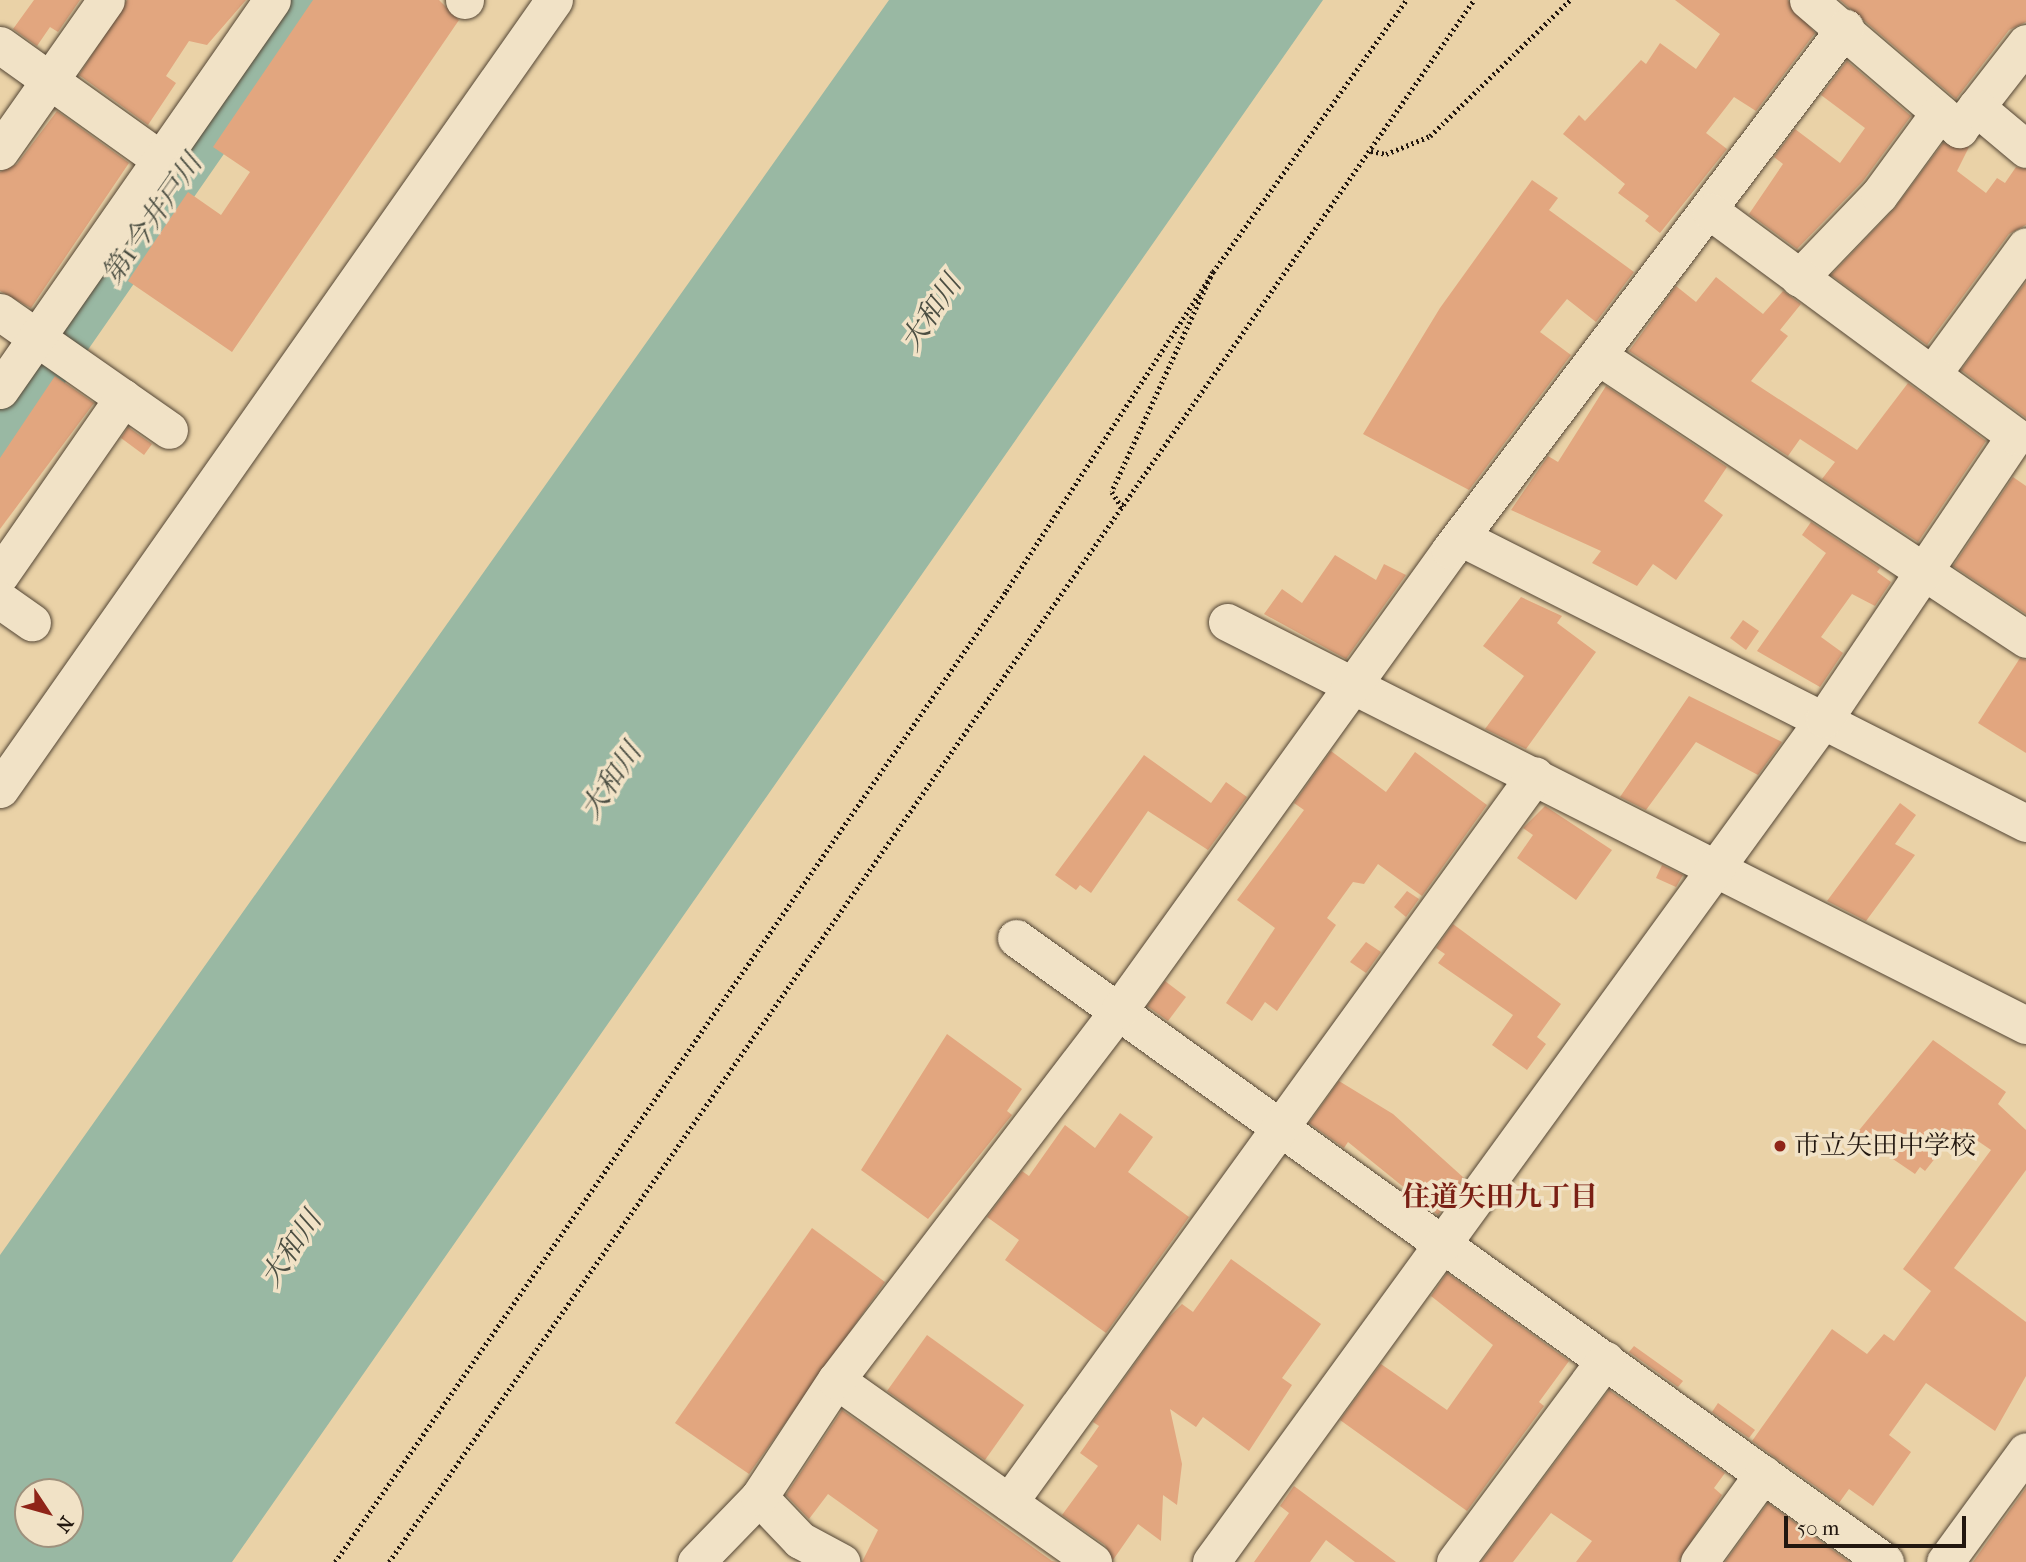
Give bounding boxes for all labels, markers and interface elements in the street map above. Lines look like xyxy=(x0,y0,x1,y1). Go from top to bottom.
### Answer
water label: 第1今井戸川 xyxy=(95,148,209,290)
water label: 大和川 xyxy=(894,269,968,357)
water label: 大和川 xyxy=(574,737,648,825)
place label: 市立矢田中学校 xyxy=(1794,1130,1976,1162)
marker: 市立矢田中学校 xyxy=(1772,1138,1788,1154)
district label: 住道矢田九丁目 xyxy=(1402,1180,1598,1214)
water label: 大和川 xyxy=(254,1205,328,1293)
north arrow xyxy=(14,1478,84,1548)
scale bar xyxy=(1788,1502,1970,1546)
text: N xyxy=(51,1512,78,1536)
text: 50 m xyxy=(1797,1516,1840,1540)

